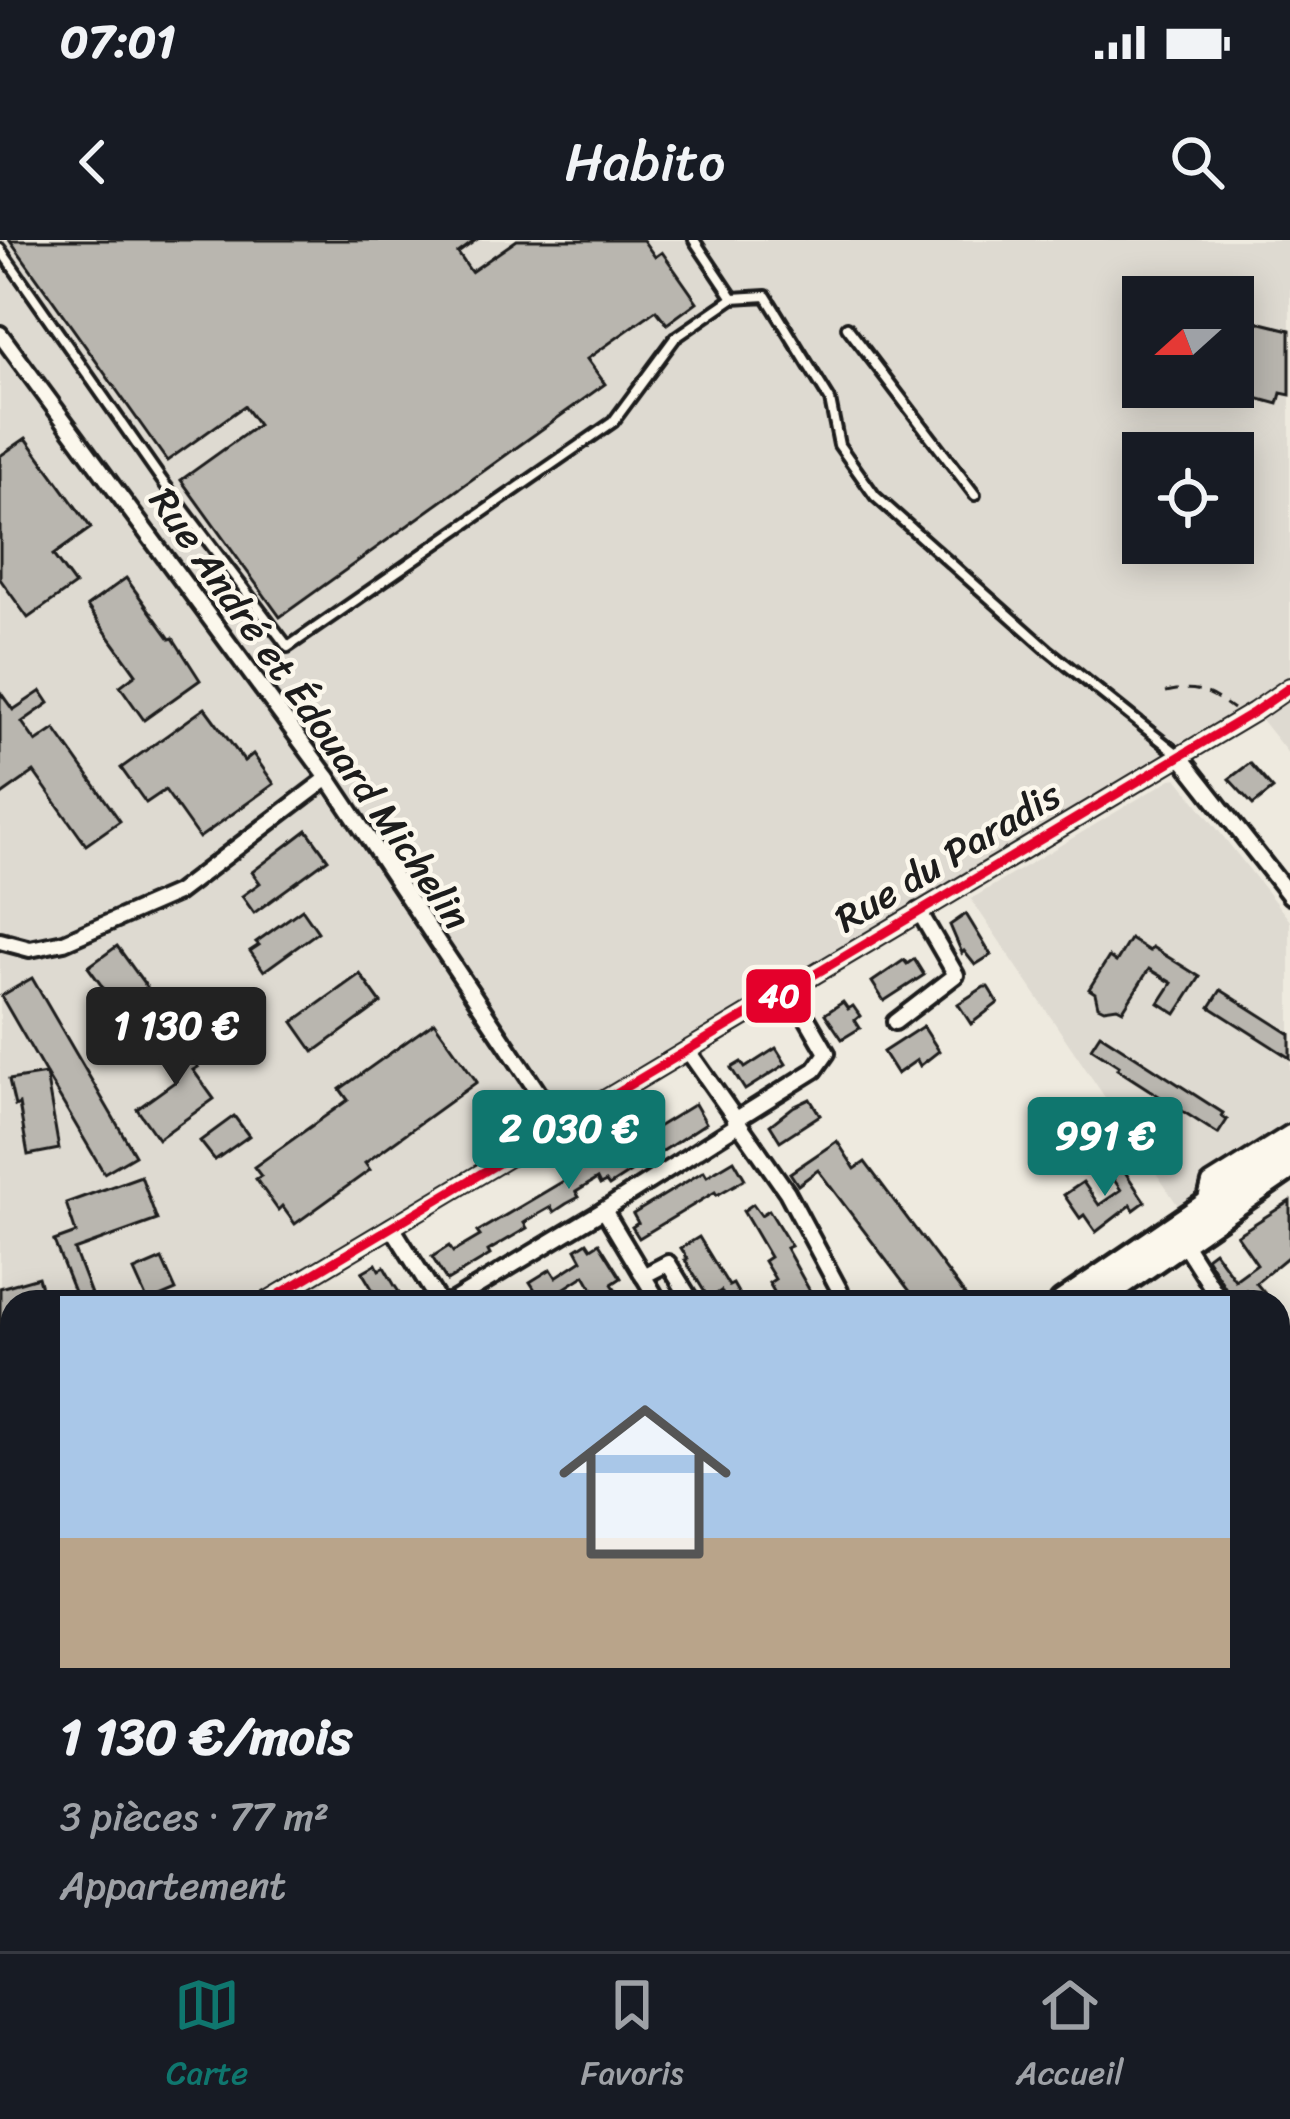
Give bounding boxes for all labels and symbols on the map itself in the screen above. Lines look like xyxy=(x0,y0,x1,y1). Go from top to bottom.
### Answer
north arrow xyxy=(1122,276,1254,408)
street label: Rue André et Édouard Michelin xyxy=(131,472,490,945)
street label: Rue du Paradis xyxy=(820,761,1075,952)
line badge: 40 xyxy=(744,967,813,1025)
text: 40 xyxy=(758,967,800,1025)
pin: 1 130 € xyxy=(65,987,287,1089)
pin: 2 030 € xyxy=(458,1090,680,1192)
pin: 991 € xyxy=(1021,1097,1189,1199)

